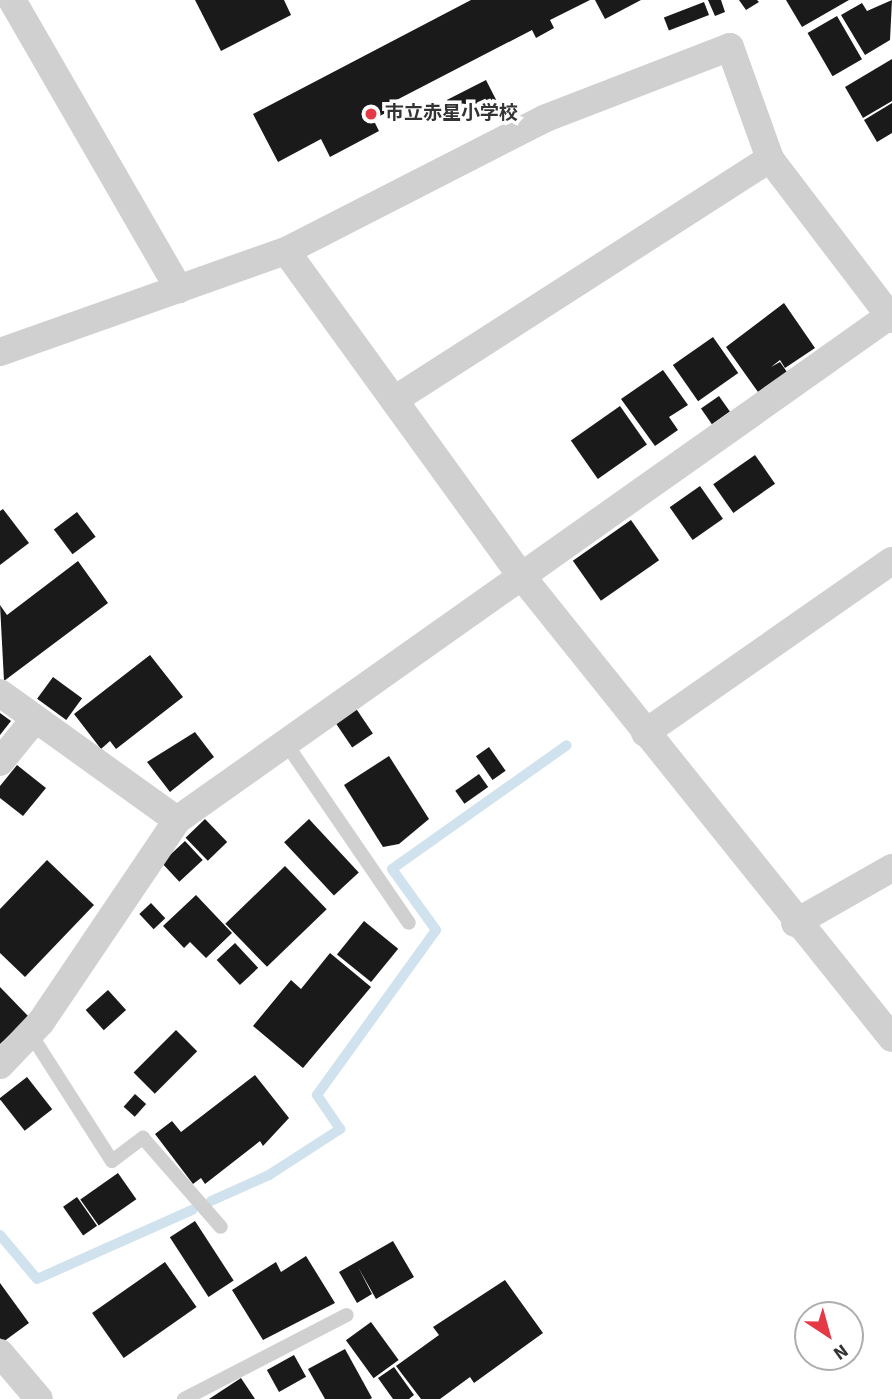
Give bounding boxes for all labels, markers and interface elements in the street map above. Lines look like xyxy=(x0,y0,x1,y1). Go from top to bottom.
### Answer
place label: 市立赤星小学校 xyxy=(385,103,518,125)
marker: 市立赤星小学校 xyxy=(363,106,379,122)
north arrow xyxy=(794,1301,864,1371)
text: N xyxy=(827,1337,854,1366)

